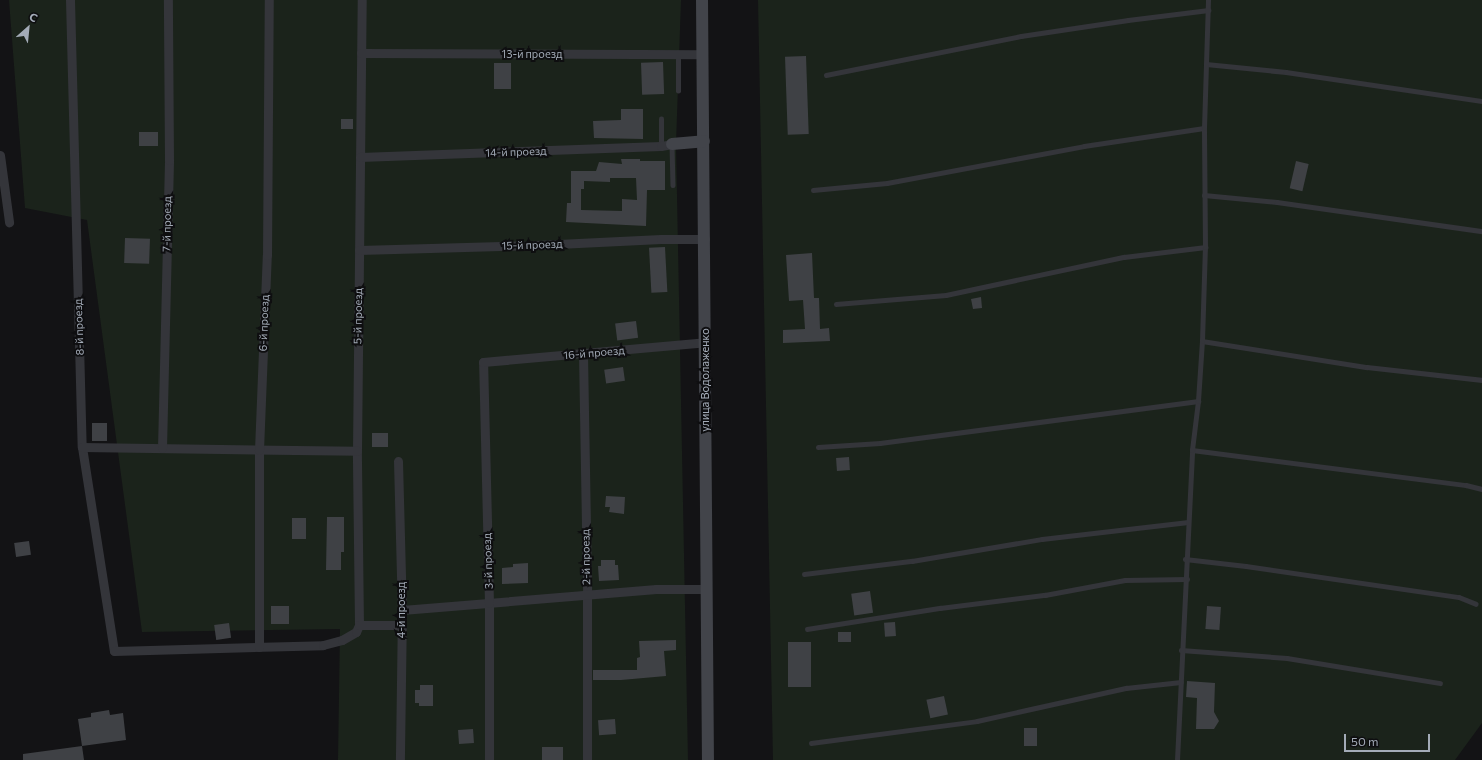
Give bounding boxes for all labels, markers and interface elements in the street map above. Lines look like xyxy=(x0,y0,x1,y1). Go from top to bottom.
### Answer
north arrow xyxy=(8,8,48,48)
text: С xyxy=(27,9,40,24)
street label: 13-й проезд xyxy=(502,47,562,61)
street label: 14-й проезд xyxy=(485,144,547,160)
street label: 7-й проезд xyxy=(160,196,174,252)
street label: 15-й проезд xyxy=(501,237,563,253)
street label: 5-й проезд xyxy=(351,288,365,344)
street label: 6-й проезд xyxy=(256,295,272,351)
street label: 8-й проезд xyxy=(71,299,87,355)
street label: улица Водолаженко xyxy=(698,328,712,432)
street label: 16-й проезд xyxy=(563,344,625,362)
street label: 2-й проезд xyxy=(579,529,593,585)
street label: 3-й проезд xyxy=(480,533,496,589)
street label: 4-й проезд xyxy=(394,582,408,638)
scale bar xyxy=(1346,726,1432,752)
text: 50 m xyxy=(1351,734,1379,748)

